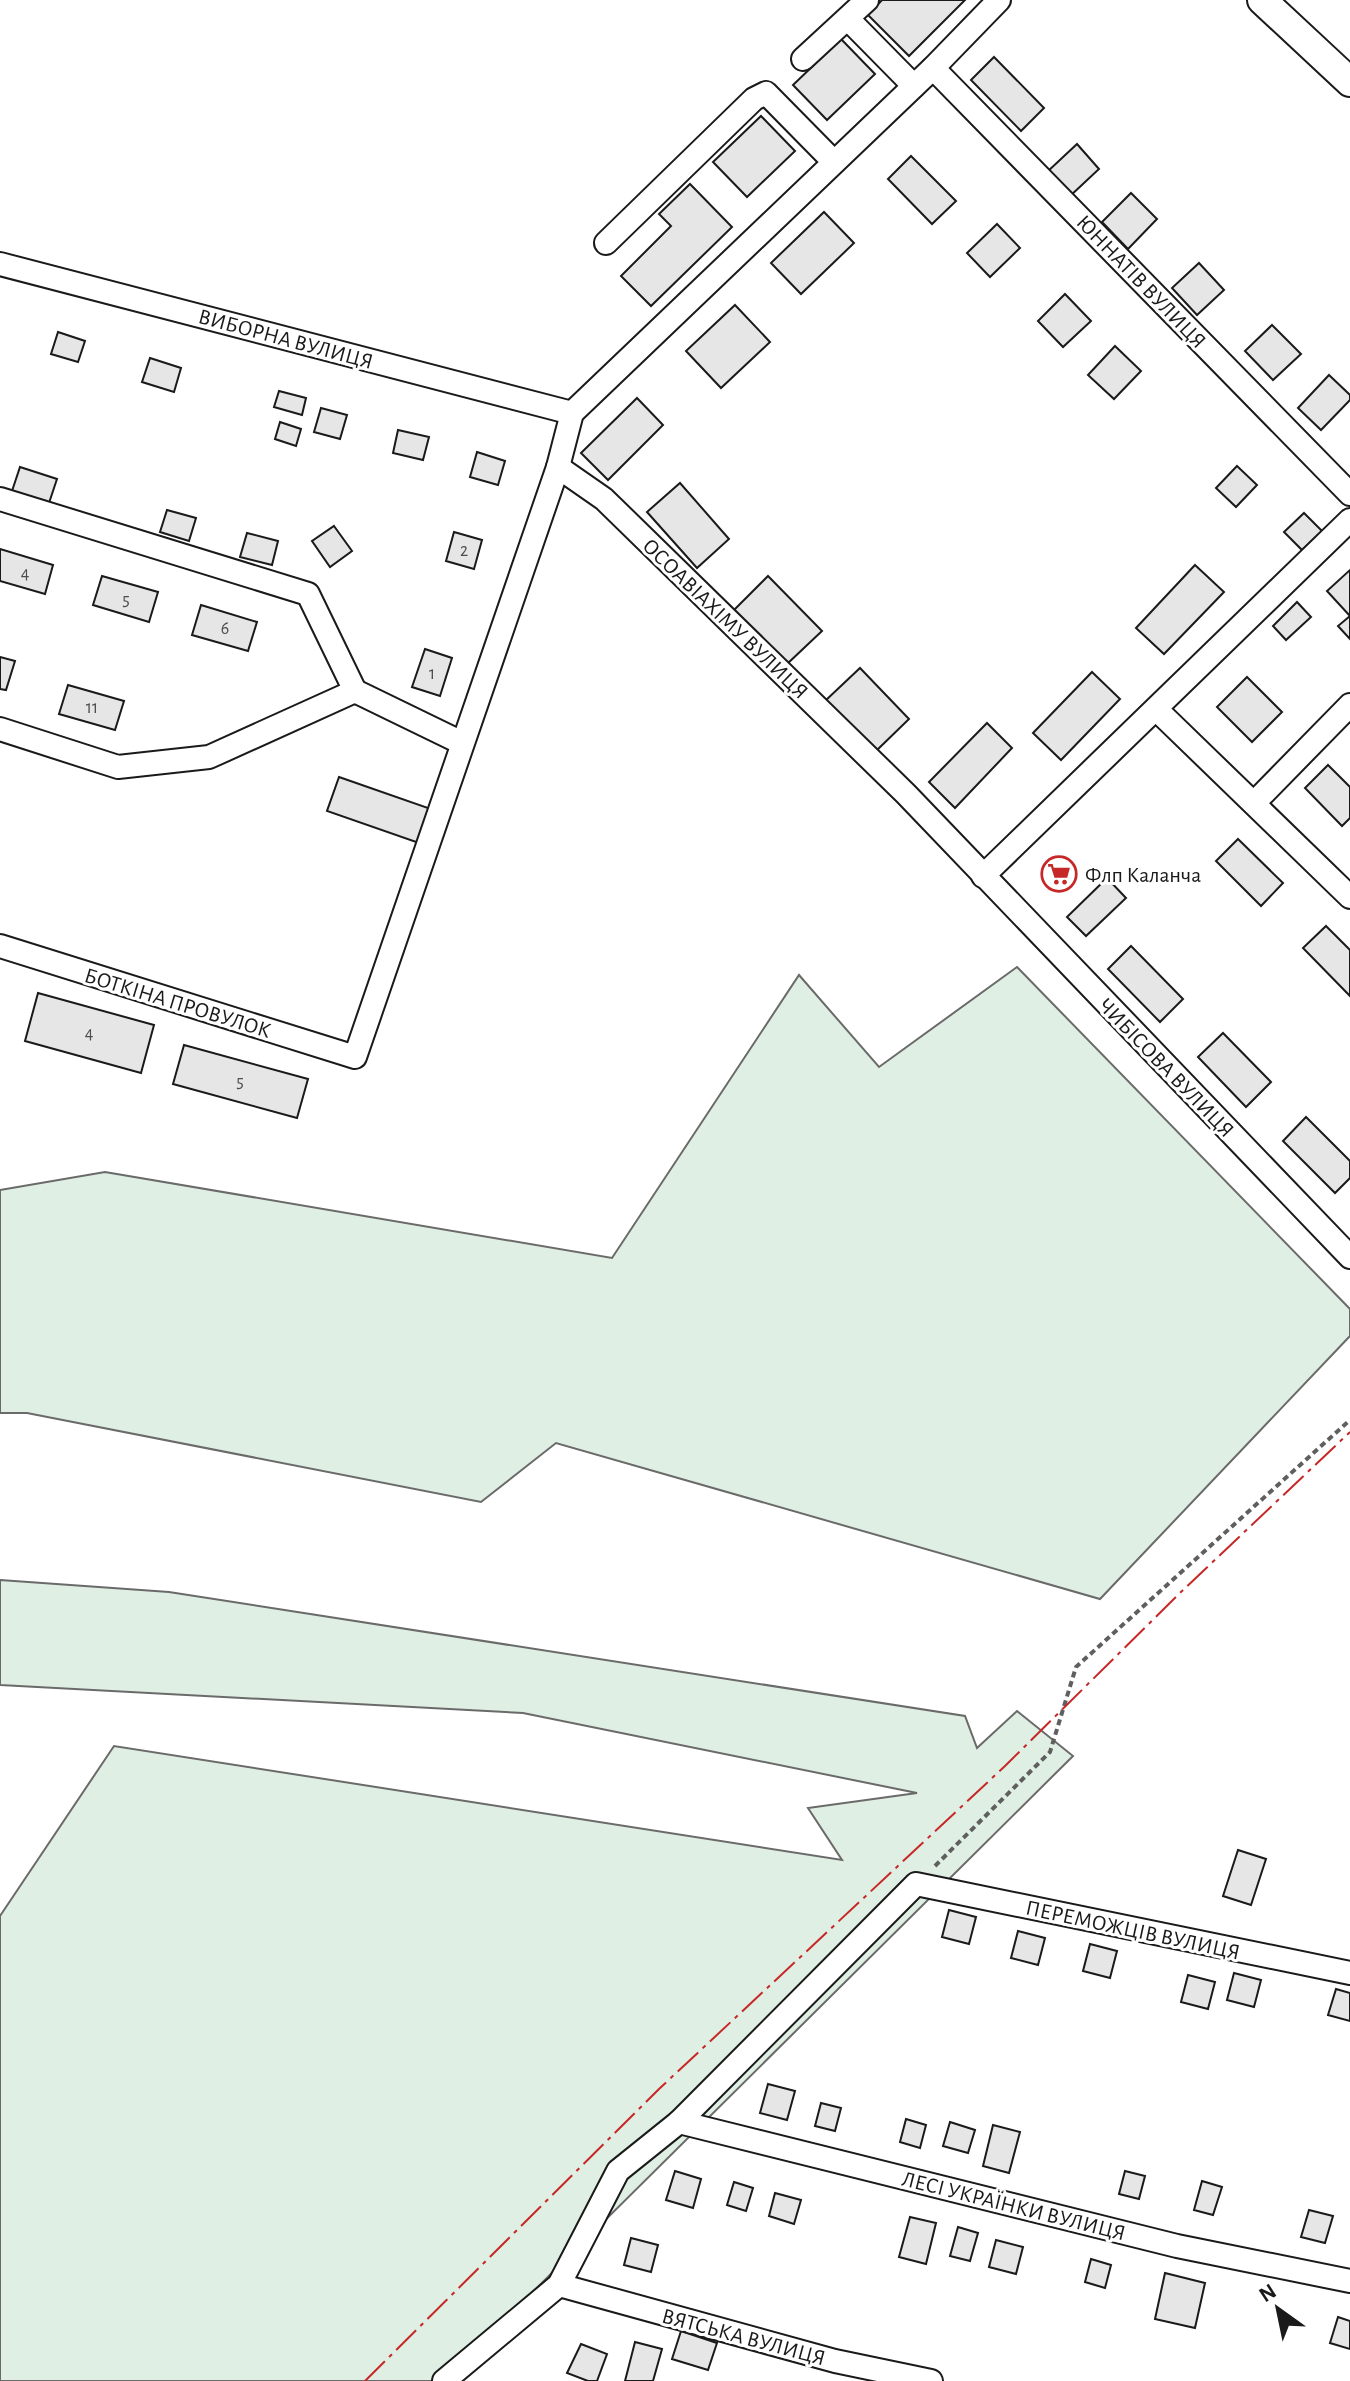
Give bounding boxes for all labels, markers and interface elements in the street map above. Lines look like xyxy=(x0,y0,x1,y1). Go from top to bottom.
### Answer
street label: ЮННАТІВ ВУЛИЦЯ xyxy=(1072,211,1210,353)
street label: ВИБОРНА ВУЛИЦЯ xyxy=(196,305,376,373)
street label: ОСОАВІАХІМУ ВУЛИЦЯ xyxy=(638,534,812,703)
house number: 2 xyxy=(460,542,468,560)
house number: 4 xyxy=(21,565,30,583)
house number: 5 xyxy=(122,591,130,609)
house number: 6 xyxy=(221,620,229,638)
house number: 1 xyxy=(429,665,435,683)
house number: 11 xyxy=(86,699,98,717)
supermarket icon: Флп Каланча xyxy=(1040,855,1078,893)
place label: Флп Каланча xyxy=(1085,864,1201,886)
street label: БОТКІНА ПРОВУЛОК xyxy=(82,964,274,1042)
street label: ЧИБІСОВА ВУЛИЦЯ xyxy=(1094,994,1238,1142)
house number: 4 xyxy=(85,1025,94,1043)
house number: 5 xyxy=(236,1073,244,1091)
street label: ПЕРЕМОЖЦІВ ВУЛИЦЯ xyxy=(1024,1897,1242,1963)
street label: ЛЕСІ УКРАЇНКИ ВУЛИЦЯ xyxy=(900,2168,1128,2244)
north arrow xyxy=(1238,2269,1318,2349)
text: N xyxy=(1255,2280,1280,2306)
street label: ВЯТСЬКА ВУЛИЦЯ xyxy=(660,2305,828,2369)

